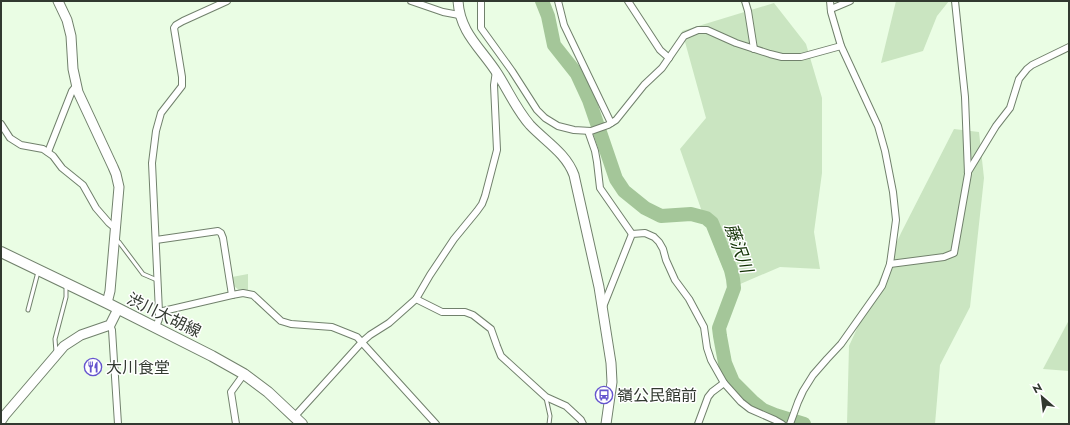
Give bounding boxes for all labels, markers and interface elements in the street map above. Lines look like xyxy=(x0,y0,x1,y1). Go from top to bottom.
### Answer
water label: 藤沢川 xyxy=(719,220,760,278)
street label: 渋川大胡線 xyxy=(123,287,205,343)
place label: 大川食堂 xyxy=(106,356,170,379)
restaurant icon: 大川食堂 xyxy=(83,357,103,377)
north arrow xyxy=(1022,377,1062,417)
text: N xyxy=(1030,379,1045,397)
place label: 嶺公民館前 xyxy=(617,384,697,407)
bus stop icon: 嶺公民館前 xyxy=(594,385,614,405)

